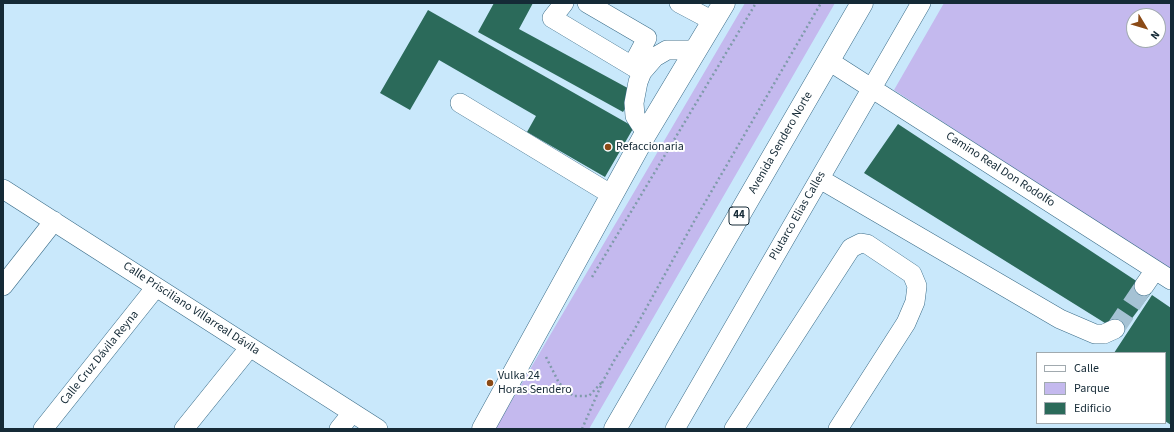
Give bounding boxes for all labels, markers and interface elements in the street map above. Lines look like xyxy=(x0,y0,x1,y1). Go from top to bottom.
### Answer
north arrow xyxy=(1126,8,1166,48)
text: N xyxy=(1147,28,1163,43)
street label: Avenida Sendero Norte xyxy=(746,89,816,197)
street label: Camino Real Don Rodolfo xyxy=(943,129,1057,211)
place label: Refaccionaria xyxy=(616,140,684,154)
marker: Refaccionaria xyxy=(603,142,613,152)
street label: Plutarco Elias Calles xyxy=(767,169,829,263)
road number: 44 xyxy=(729,207,749,225)
street label: Calle Prisciliano Villarreal Dávila xyxy=(120,259,262,359)
street label: Calle Cruz Dávila Reyna xyxy=(58,308,142,408)
legend xyxy=(1036,352,1166,424)
text: Calle xyxy=(1074,360,1099,377)
place label: Vulka 24 Horas Sendero xyxy=(498,369,572,397)
marker: Vulka 24 Horas Sendero xyxy=(485,378,495,388)
text: Parque xyxy=(1074,380,1110,397)
text: Edificio xyxy=(1074,400,1111,417)

